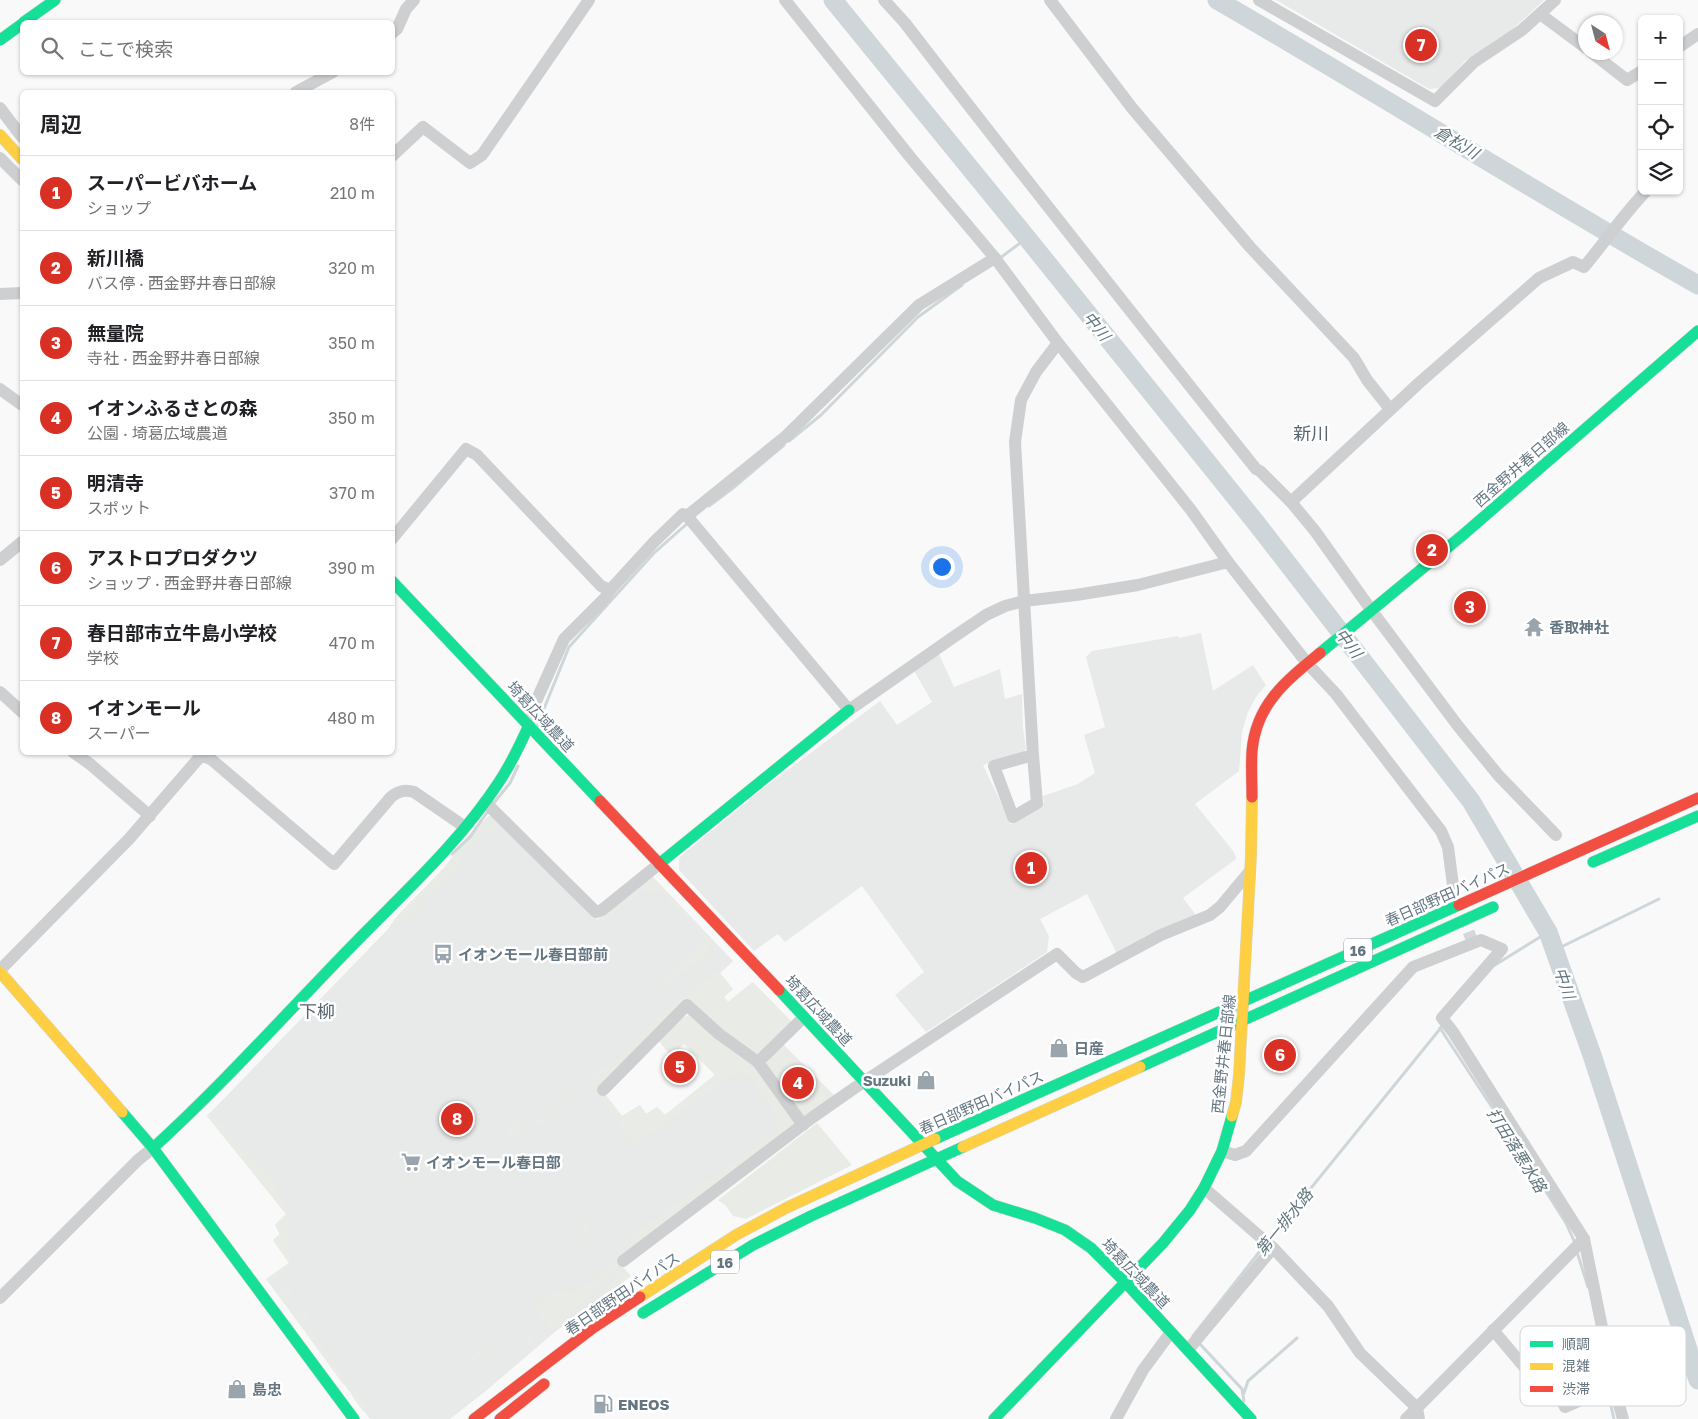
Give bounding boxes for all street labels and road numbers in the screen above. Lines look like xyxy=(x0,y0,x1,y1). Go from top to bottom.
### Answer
street label: 西金野井春日部線 xyxy=(1470,418,1572,510)
street label: 埼葛広域農道 xyxy=(504,677,578,755)
street label: 春日部野田バイパス xyxy=(1382,858,1512,930)
road number: 16 xyxy=(1344,938,1372,962)
street label: 埼葛広域農道 xyxy=(782,971,856,1049)
street label: 西金野井春日部線 xyxy=(1208,993,1238,1115)
street label: 春日部野田バイパス xyxy=(916,1066,1046,1138)
street label: 埼葛広域農道 xyxy=(1098,1234,1174,1312)
street label: 春日部野田バイパス xyxy=(561,1248,683,1338)
road number: 16 xyxy=(711,1250,739,1274)

